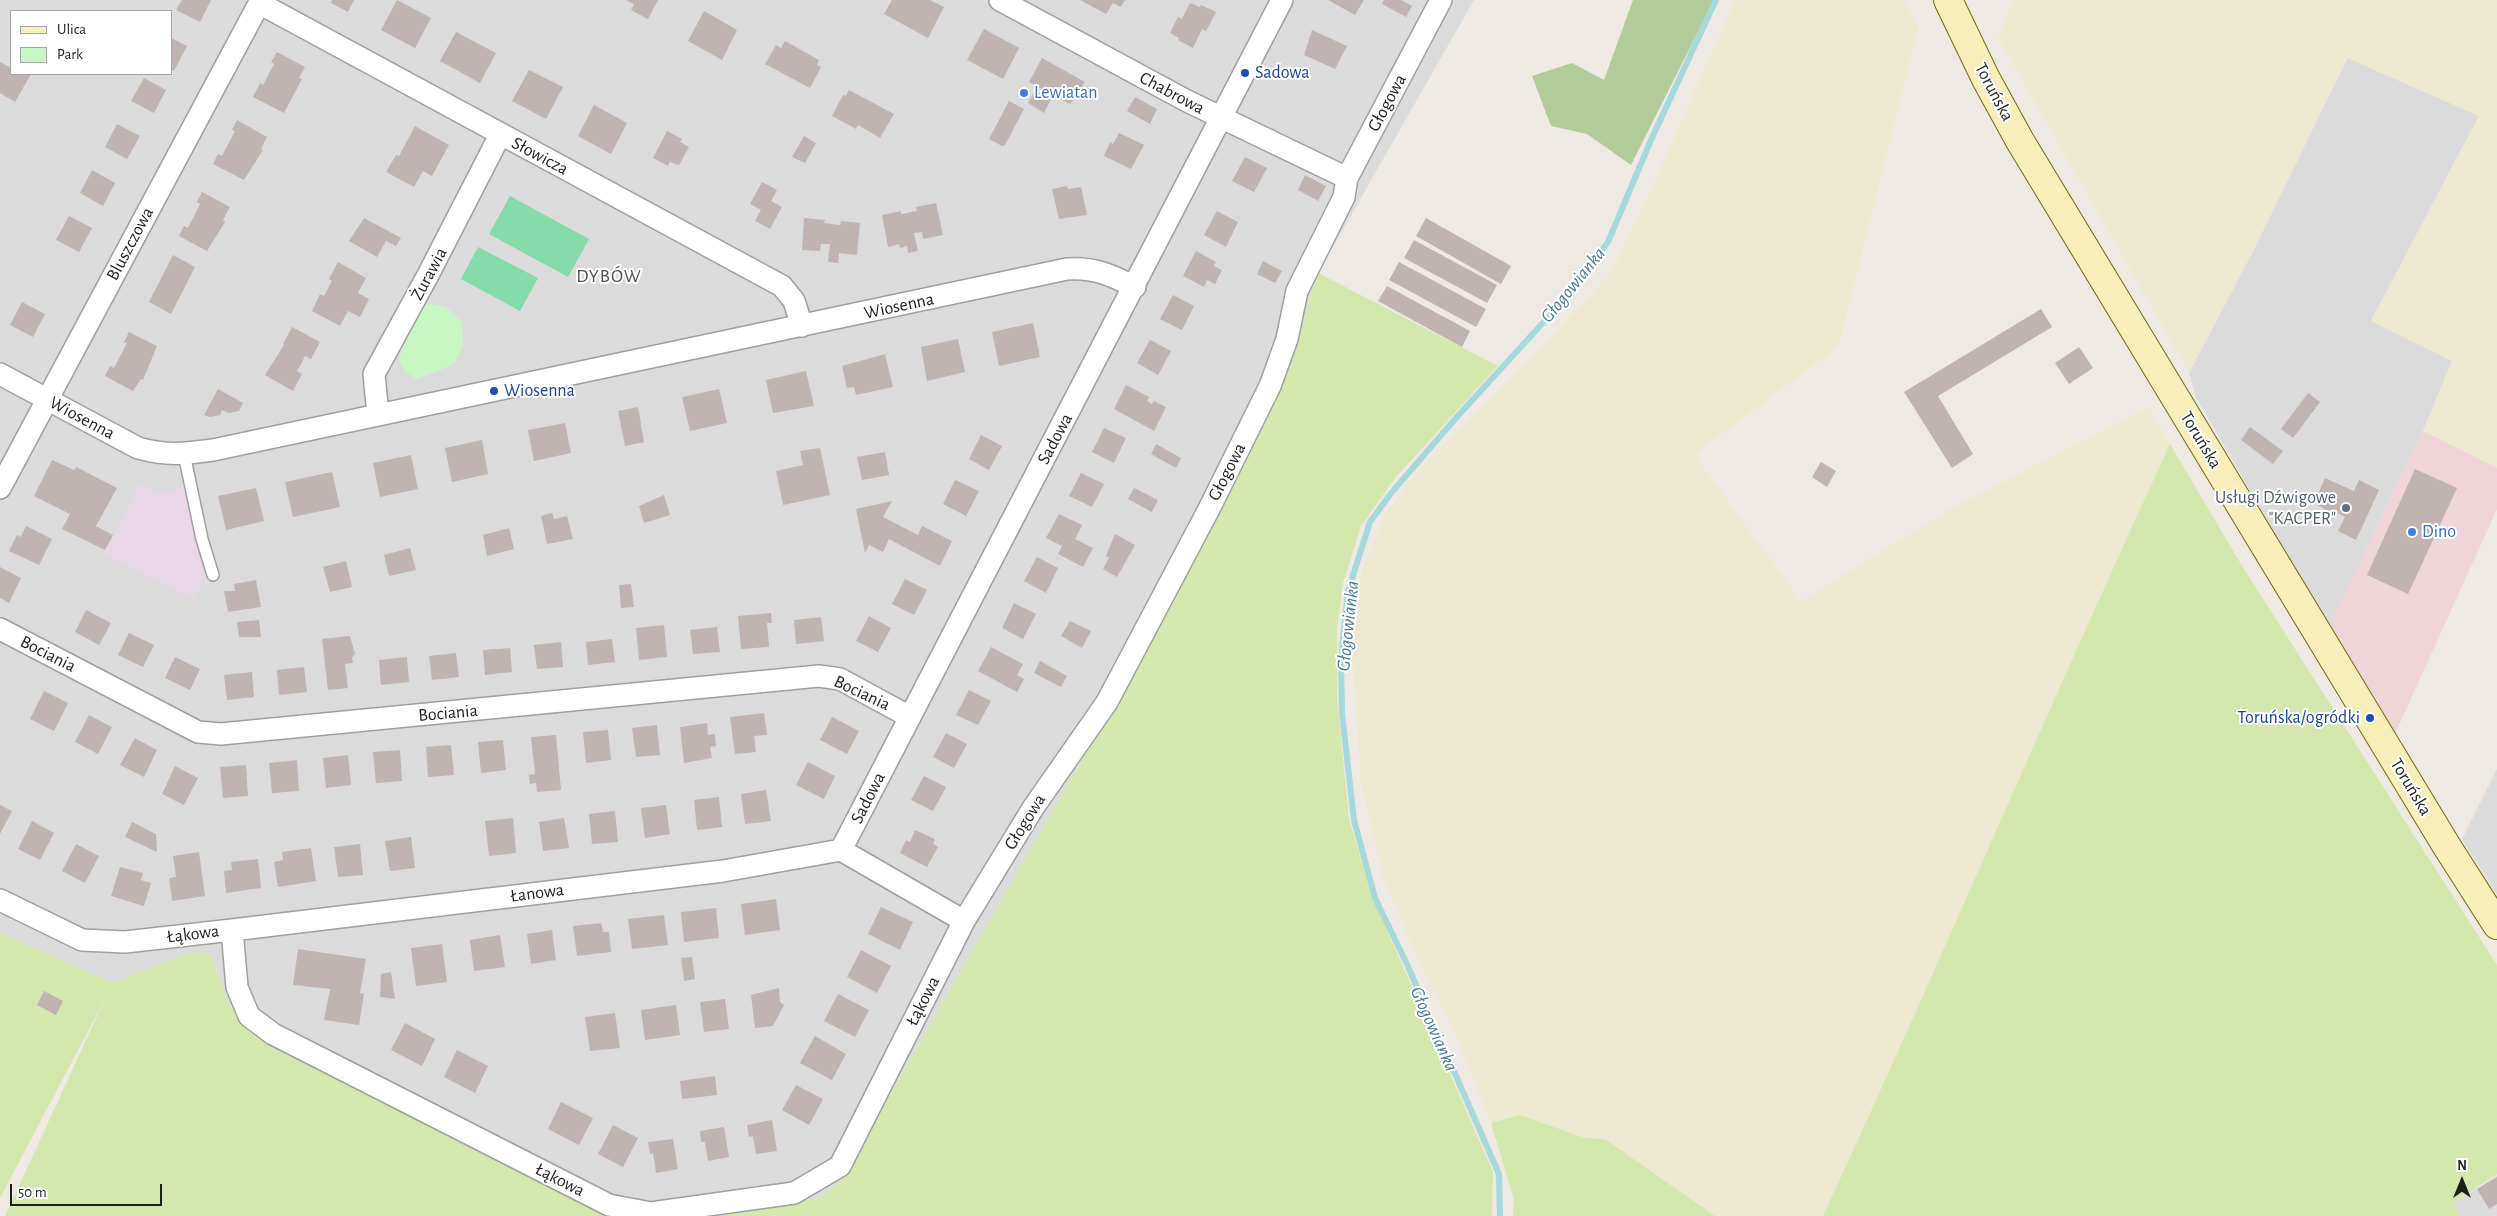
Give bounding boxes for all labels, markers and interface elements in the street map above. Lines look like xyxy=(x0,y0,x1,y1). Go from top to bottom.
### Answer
legend xyxy=(10,10,172,75)
text: Ulica xyxy=(57,22,86,37)
text: Park xyxy=(57,47,83,62)
street label: Toruńska xyxy=(1970,59,2018,125)
place label: Sadowa xyxy=(1255,62,1310,84)
street label: Chabrowa xyxy=(1136,67,1208,119)
marker: Sadowa xyxy=(1239,67,1251,79)
street label: Głogowa xyxy=(1363,71,1411,135)
place label: Lewiatan xyxy=(1034,82,1098,104)
marker: Lewiatan xyxy=(1018,87,1030,99)
street label: Słowicza xyxy=(508,132,572,180)
street label: Bluszczowa xyxy=(102,204,158,284)
water label: Głogowianka xyxy=(1536,243,1610,327)
street label: Żurawia xyxy=(406,244,452,304)
district label: DYBÓW xyxy=(576,265,642,287)
street label: Wiosenna xyxy=(862,288,936,324)
place label: Wiosenna xyxy=(504,380,575,402)
marker: Wiosenna xyxy=(488,385,500,397)
street label: Wiosenna xyxy=(46,392,118,444)
street label: Toruńska xyxy=(2175,407,2227,473)
street label: Sadowa xyxy=(1033,410,1077,468)
street label: Głogowa xyxy=(1203,440,1251,504)
place label: Usługi Dźwigowe "KACPER" xyxy=(2215,487,2336,530)
marker: Usługi Dźwigowe "KACPER" xyxy=(2340,502,2352,514)
place label: Dino xyxy=(2422,521,2456,543)
marker: Dino xyxy=(2406,526,2418,538)
water label: Głogowianka xyxy=(1332,580,1364,672)
street label: Bociania xyxy=(16,631,80,677)
street label: Bociania xyxy=(830,671,894,715)
street label: Bociania xyxy=(417,700,479,726)
place label: Toruńska/ogródki xyxy=(2237,707,2360,729)
marker: Toruńska/ogródki xyxy=(2364,712,2376,724)
street label: Toruńska xyxy=(2385,754,2437,820)
street label: Sadowa xyxy=(846,769,890,827)
street label: Głogowa xyxy=(999,790,1051,854)
street label: Łanowa xyxy=(509,879,565,907)
street label: Łąkowa xyxy=(166,920,220,948)
street label: Łąkowa xyxy=(901,973,945,1029)
water label: Głogowianka xyxy=(1405,983,1463,1075)
north arrow xyxy=(2437,1156,2487,1206)
street label: Łąkowa xyxy=(532,1158,588,1202)
text: N xyxy=(2457,1159,2467,1173)
scale bar xyxy=(12,1174,165,1206)
text: 50 m xyxy=(18,1185,47,1200)

